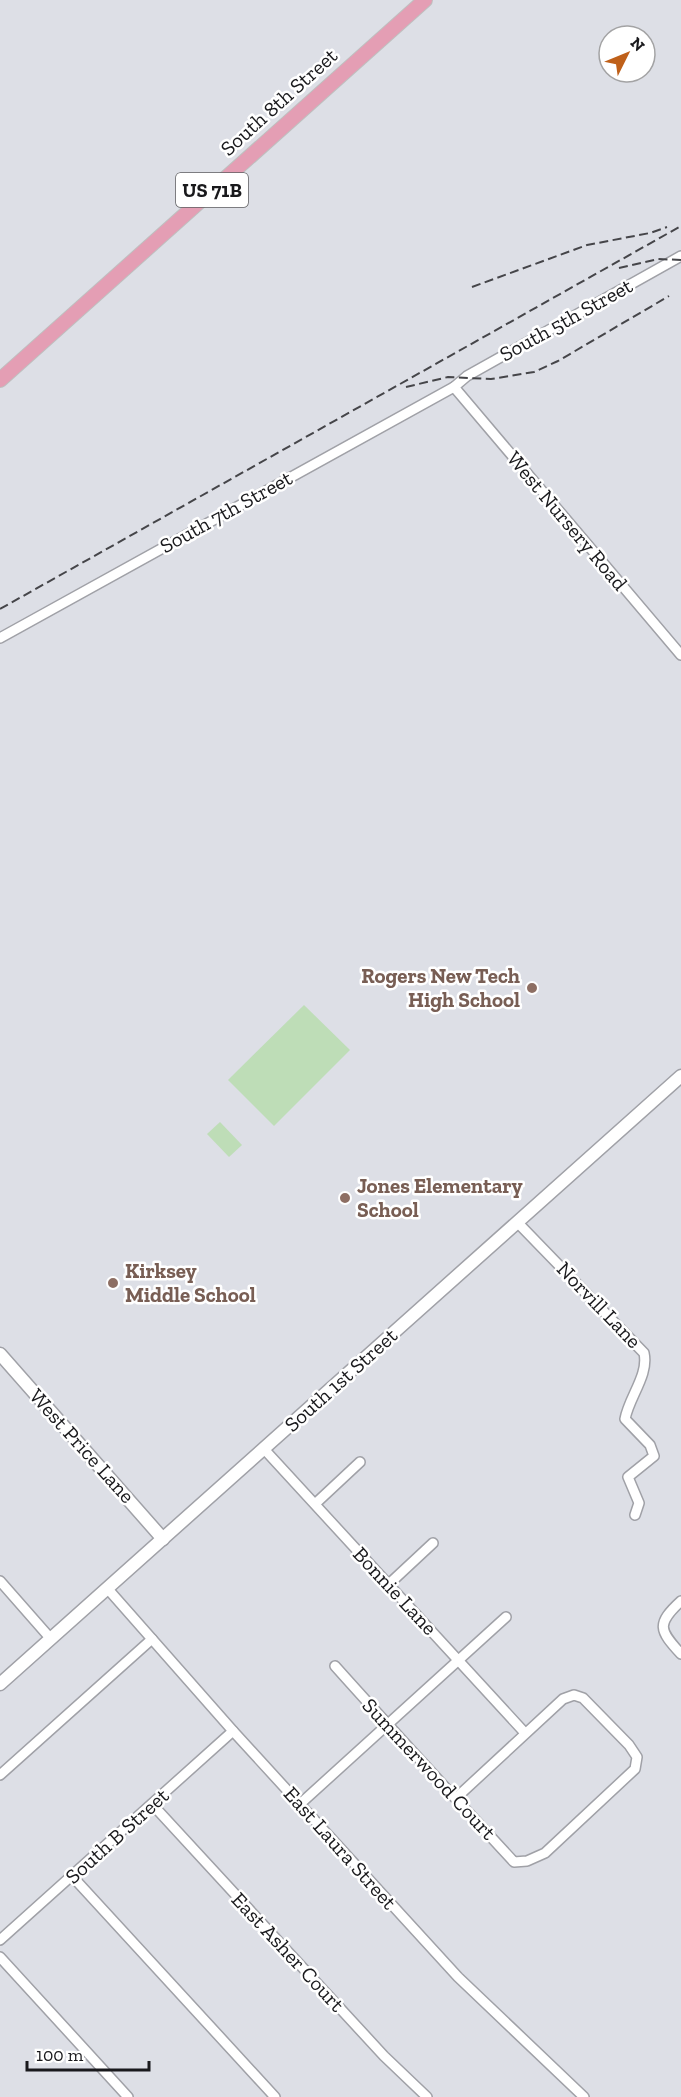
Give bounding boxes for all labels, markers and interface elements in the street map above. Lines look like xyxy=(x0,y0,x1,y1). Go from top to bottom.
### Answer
north arrow xyxy=(597,24,657,84)
text: N xyxy=(627,33,649,55)
street label: South 8th Street xyxy=(215,42,342,161)
road number: US 71B xyxy=(176,173,248,207)
street label: South 5th Street xyxy=(495,273,637,366)
street label: West Nursery Road xyxy=(502,446,633,596)
street label: South 7th Street xyxy=(155,465,296,558)
place label: Rogers New Tech High School xyxy=(361,963,520,1012)
marker: Rogers New Tech High School xyxy=(525,981,539,995)
place label: Jones Elementary School xyxy=(357,1173,523,1222)
marker: Jones Elementary School xyxy=(338,1191,352,1205)
street label: Norvill Lane xyxy=(552,1256,647,1353)
place label: Kirksey Middle School xyxy=(125,1258,256,1307)
marker: Kirksey Middle School xyxy=(106,1276,120,1290)
street label: South 1st Street xyxy=(279,1322,402,1437)
street label: West Price Lane xyxy=(25,1383,140,1508)
street label: Bonnie Lane xyxy=(348,1541,443,1640)
street label: Summerwood Court xyxy=(357,1693,502,1845)
street label: East Laura Street xyxy=(279,1781,402,1914)
street label: South B Street xyxy=(60,1782,174,1889)
street label: East Asher Court xyxy=(227,1887,350,2017)
scale bar xyxy=(27,2034,148,2072)
text: 100 m xyxy=(36,2044,84,2066)

